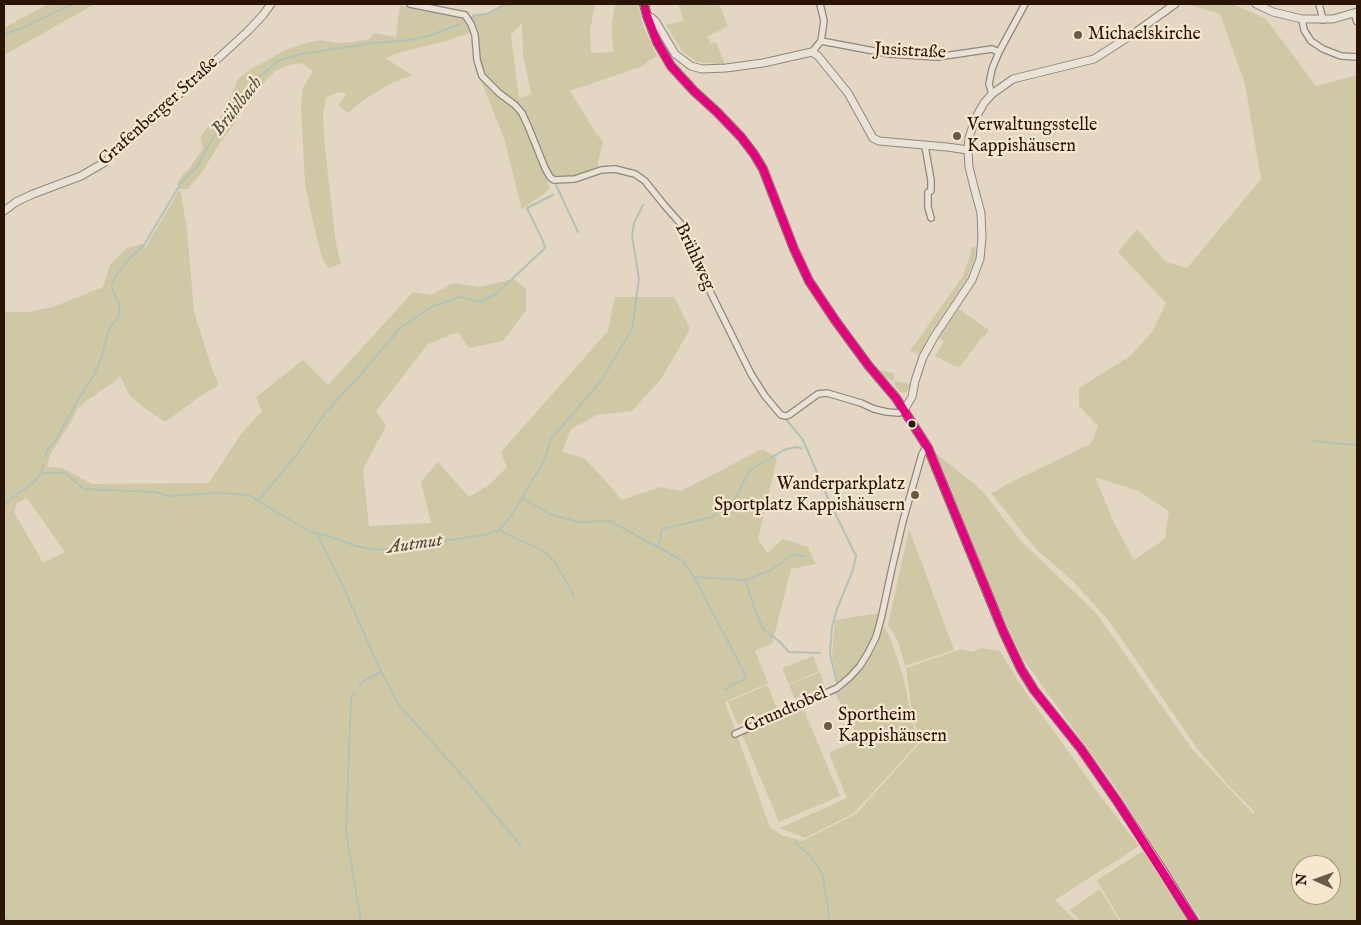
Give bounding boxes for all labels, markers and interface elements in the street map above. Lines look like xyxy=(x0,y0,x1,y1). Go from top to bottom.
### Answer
place label: Michaelskirche xyxy=(1088,24,1201,46)
marker: Michaelskirche xyxy=(1072,29,1084,41)
street label: Jusistraße xyxy=(874,39,946,65)
street label: Grafenberger Straße xyxy=(95,53,223,171)
water label: Brühlbach xyxy=(208,73,268,141)
place label: Verwaltungsstelle Kappishäusern xyxy=(967,115,1097,158)
marker: Verwaltungsstelle Kappishäusern xyxy=(951,130,963,142)
street label: Brühlweg xyxy=(669,220,719,294)
unlabelled marker xyxy=(907,419,917,429)
place label: Wanderparkplatz Sportplatz Kappishäusern xyxy=(714,474,905,516)
marker: Wanderparkplatz Sportplatz Kappishäusern xyxy=(909,489,921,501)
water label: Autmut xyxy=(386,530,444,560)
street label: Grundtobel xyxy=(741,683,831,739)
place label: Sportheim Kappishäusern xyxy=(838,705,947,748)
marker: Sportheim Kappishäusern xyxy=(822,720,834,732)
north arrow xyxy=(1291,855,1341,905)
text: N xyxy=(1293,873,1311,886)

